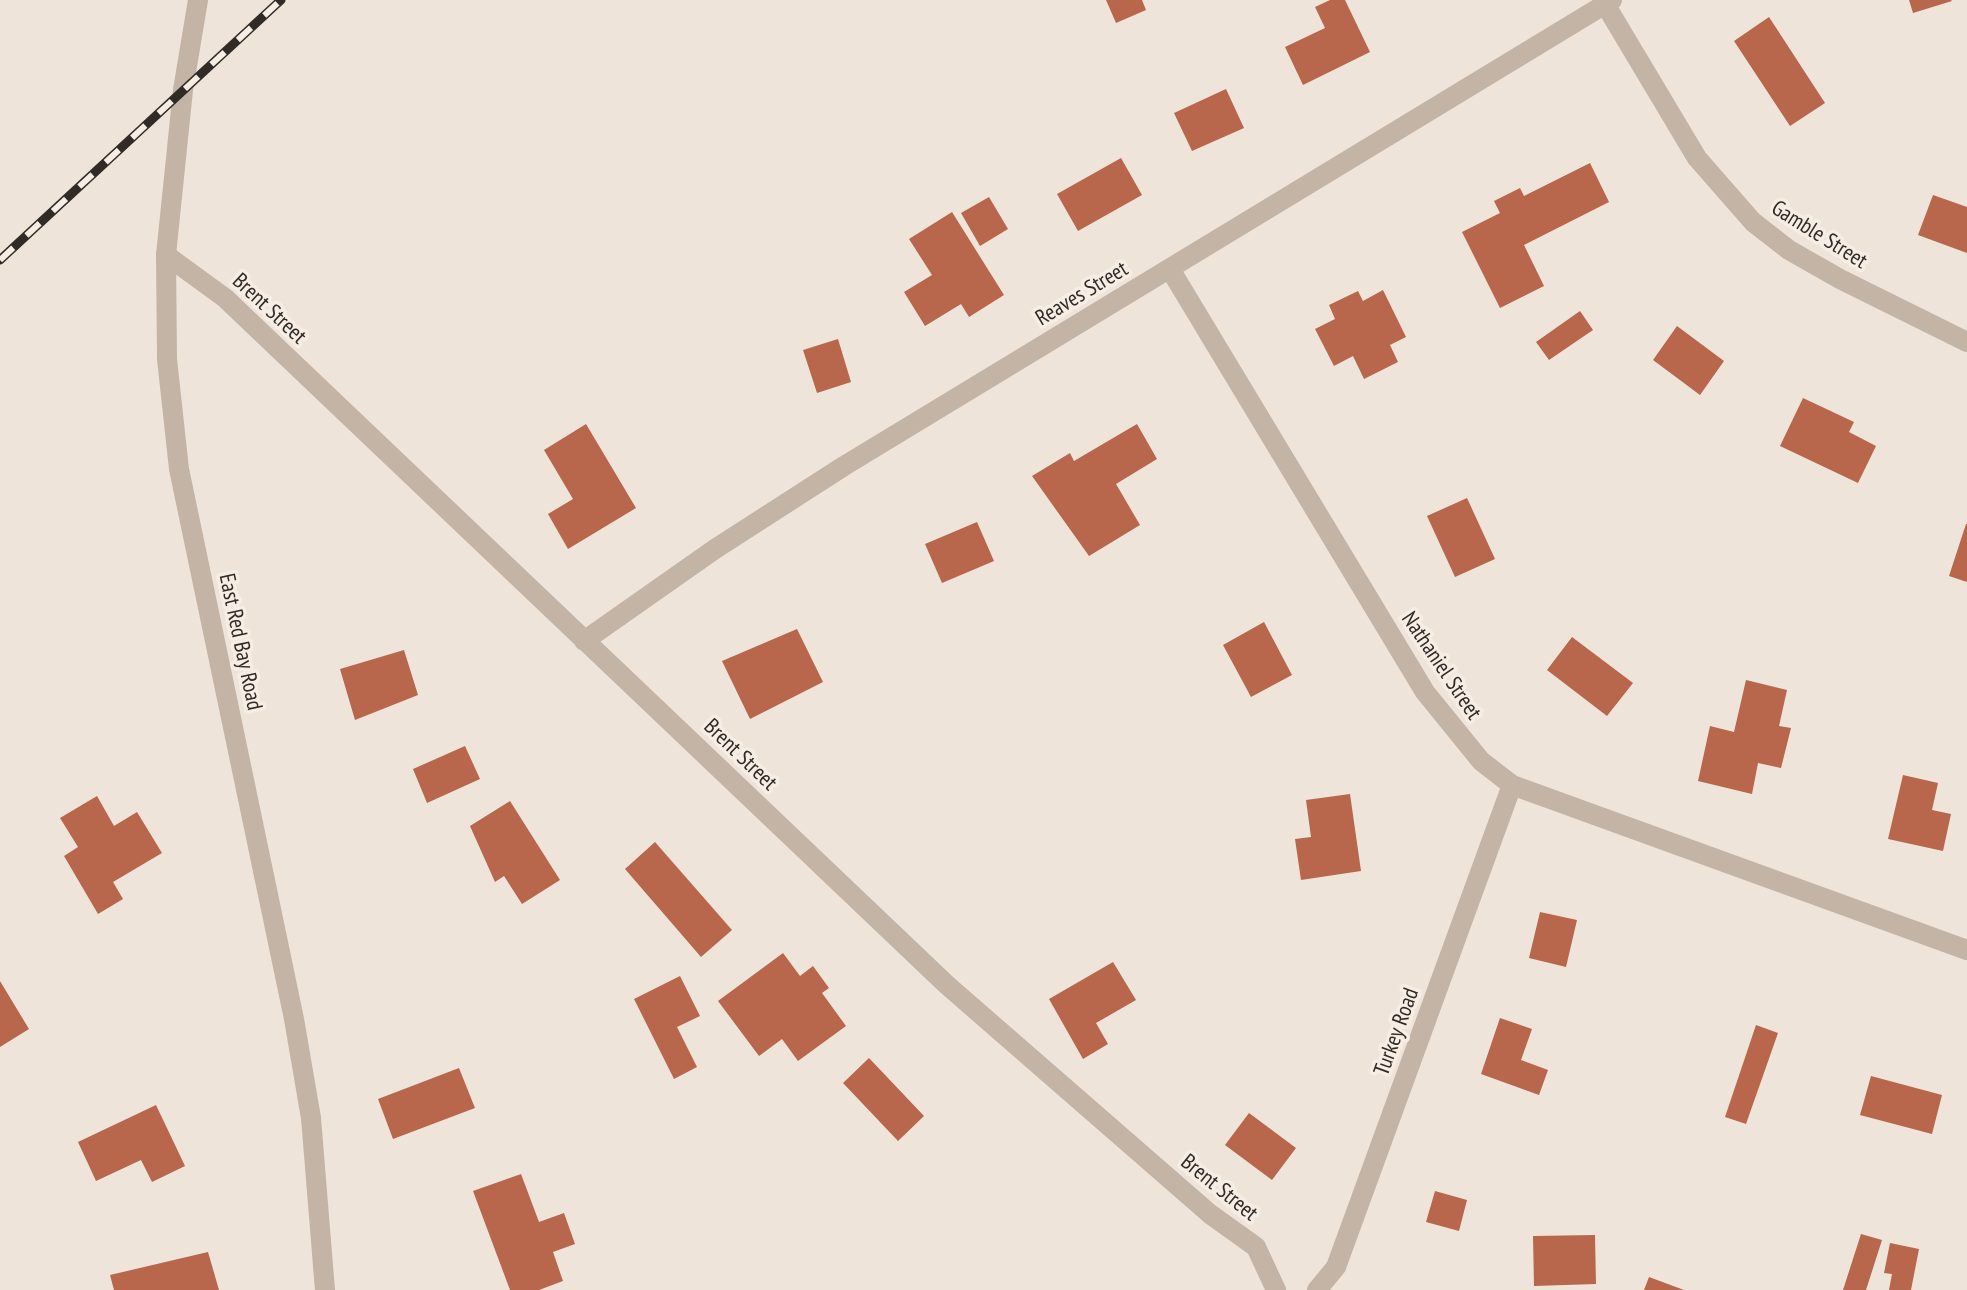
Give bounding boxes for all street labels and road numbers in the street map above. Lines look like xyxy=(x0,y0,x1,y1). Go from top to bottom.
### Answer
street label: Gamble Street xyxy=(1766,195,1872,275)
street label: Reaves Street xyxy=(1031,256,1133,332)
street label: Brent Street xyxy=(227,268,311,350)
street label: East Red Bay Road xyxy=(213,571,267,713)
street label: Nathaniel Street xyxy=(1395,607,1487,725)
street label: Brent Street xyxy=(698,714,782,796)
street label: Turkey Road xyxy=(1369,985,1425,1079)
street label: Brent Street xyxy=(1175,1149,1263,1227)

